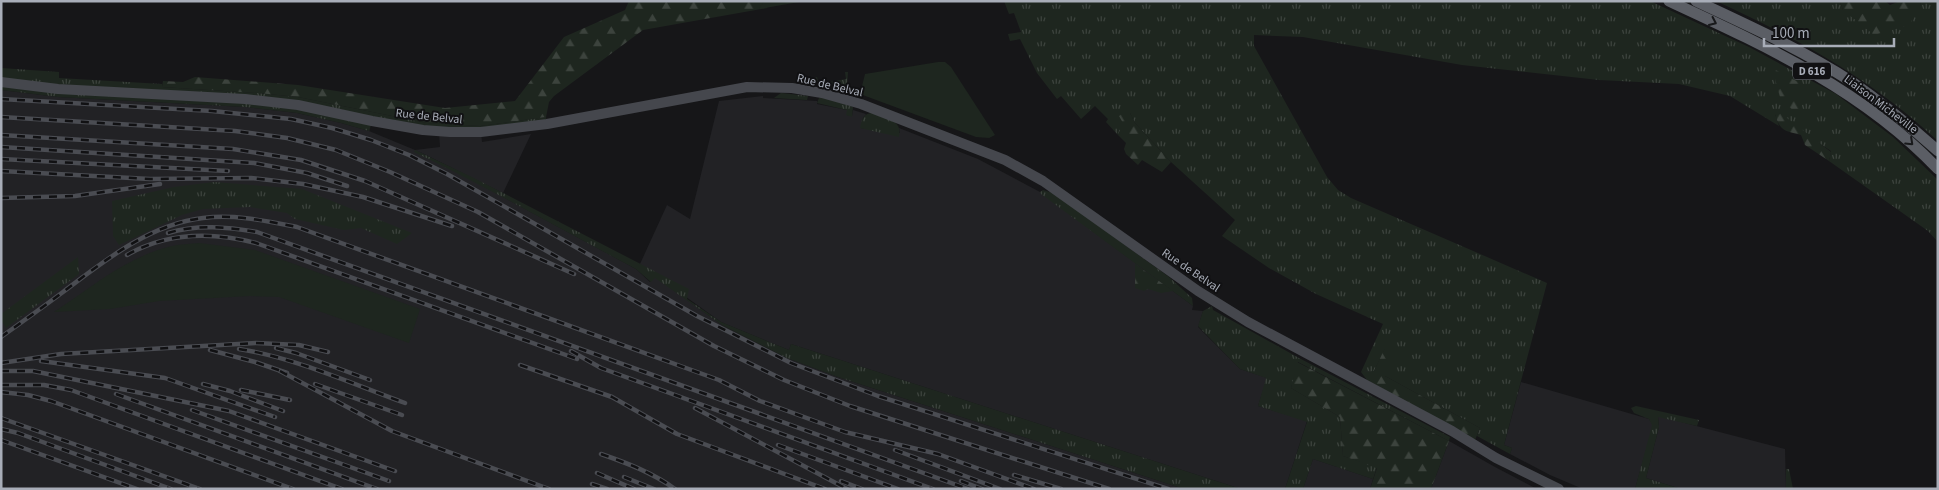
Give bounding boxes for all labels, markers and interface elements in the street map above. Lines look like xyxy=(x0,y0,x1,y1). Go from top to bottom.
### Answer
one-way arrow xyxy=(1708,15,1717,26)
scale bar xyxy=(1764,15,1894,47)
text: 100 m xyxy=(1772,23,1810,44)
road number: D 616 xyxy=(1793,62,1831,80)
street label: Rue de Belval xyxy=(795,70,865,101)
street label: Liaison Micheville xyxy=(1840,71,1921,138)
street label: Rue de Belval xyxy=(395,105,463,128)
one-way arrow xyxy=(1905,136,1914,145)
street label: Rue de Belval xyxy=(1158,245,1223,296)

